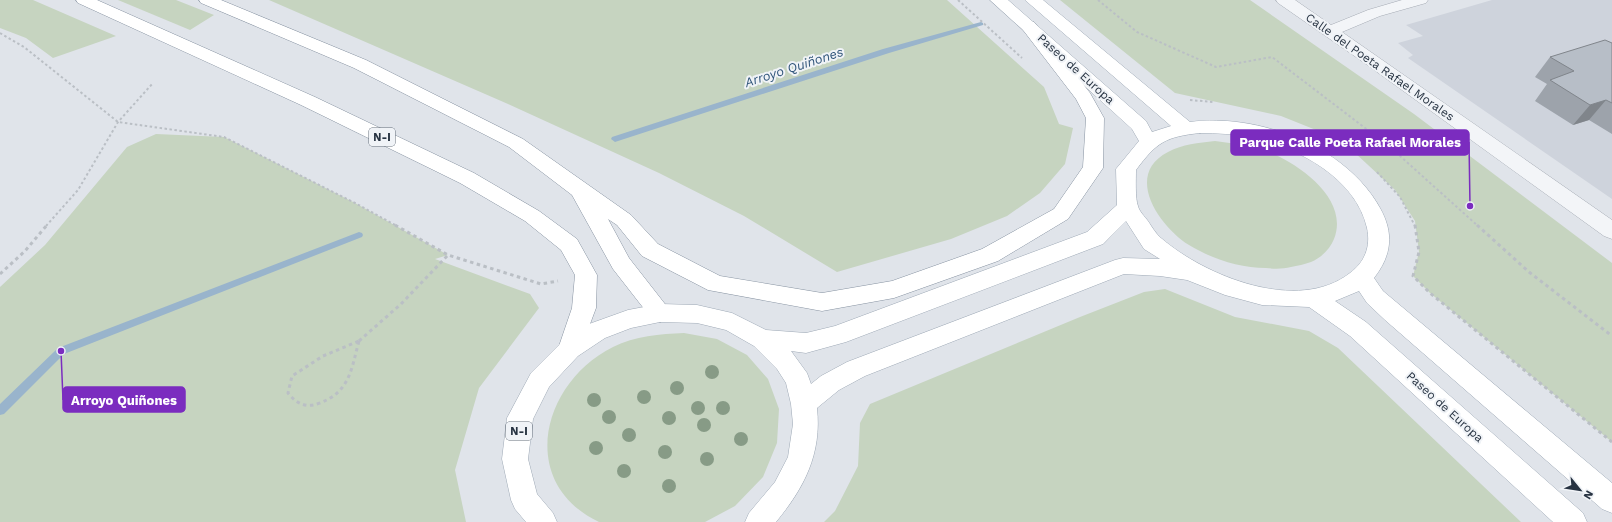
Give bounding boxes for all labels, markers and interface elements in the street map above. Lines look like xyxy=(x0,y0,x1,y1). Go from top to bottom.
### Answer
street label: Calle del Poeta Rafael Morales xyxy=(1303,10,1457,124)
street label: Paseo de Europa xyxy=(1035,31,1117,107)
water label: Arroyo Quiñones xyxy=(742,44,845,90)
road number: N-I xyxy=(369,128,395,146)
callout: Parque Calle Poeta Rafael Morales xyxy=(1231,130,1469,155)
text: Parque Calle Poeta Rafael Morales xyxy=(1239,135,1461,150)
street label: Paseo de Europa xyxy=(1404,369,1486,445)
callout: Arroyo Quiñones xyxy=(63,387,185,412)
text: Arroyo Quiñones xyxy=(71,393,177,408)
road number: N-I xyxy=(506,422,532,440)
north arrow xyxy=(1560,470,1600,510)
text: N xyxy=(1581,488,1596,502)

